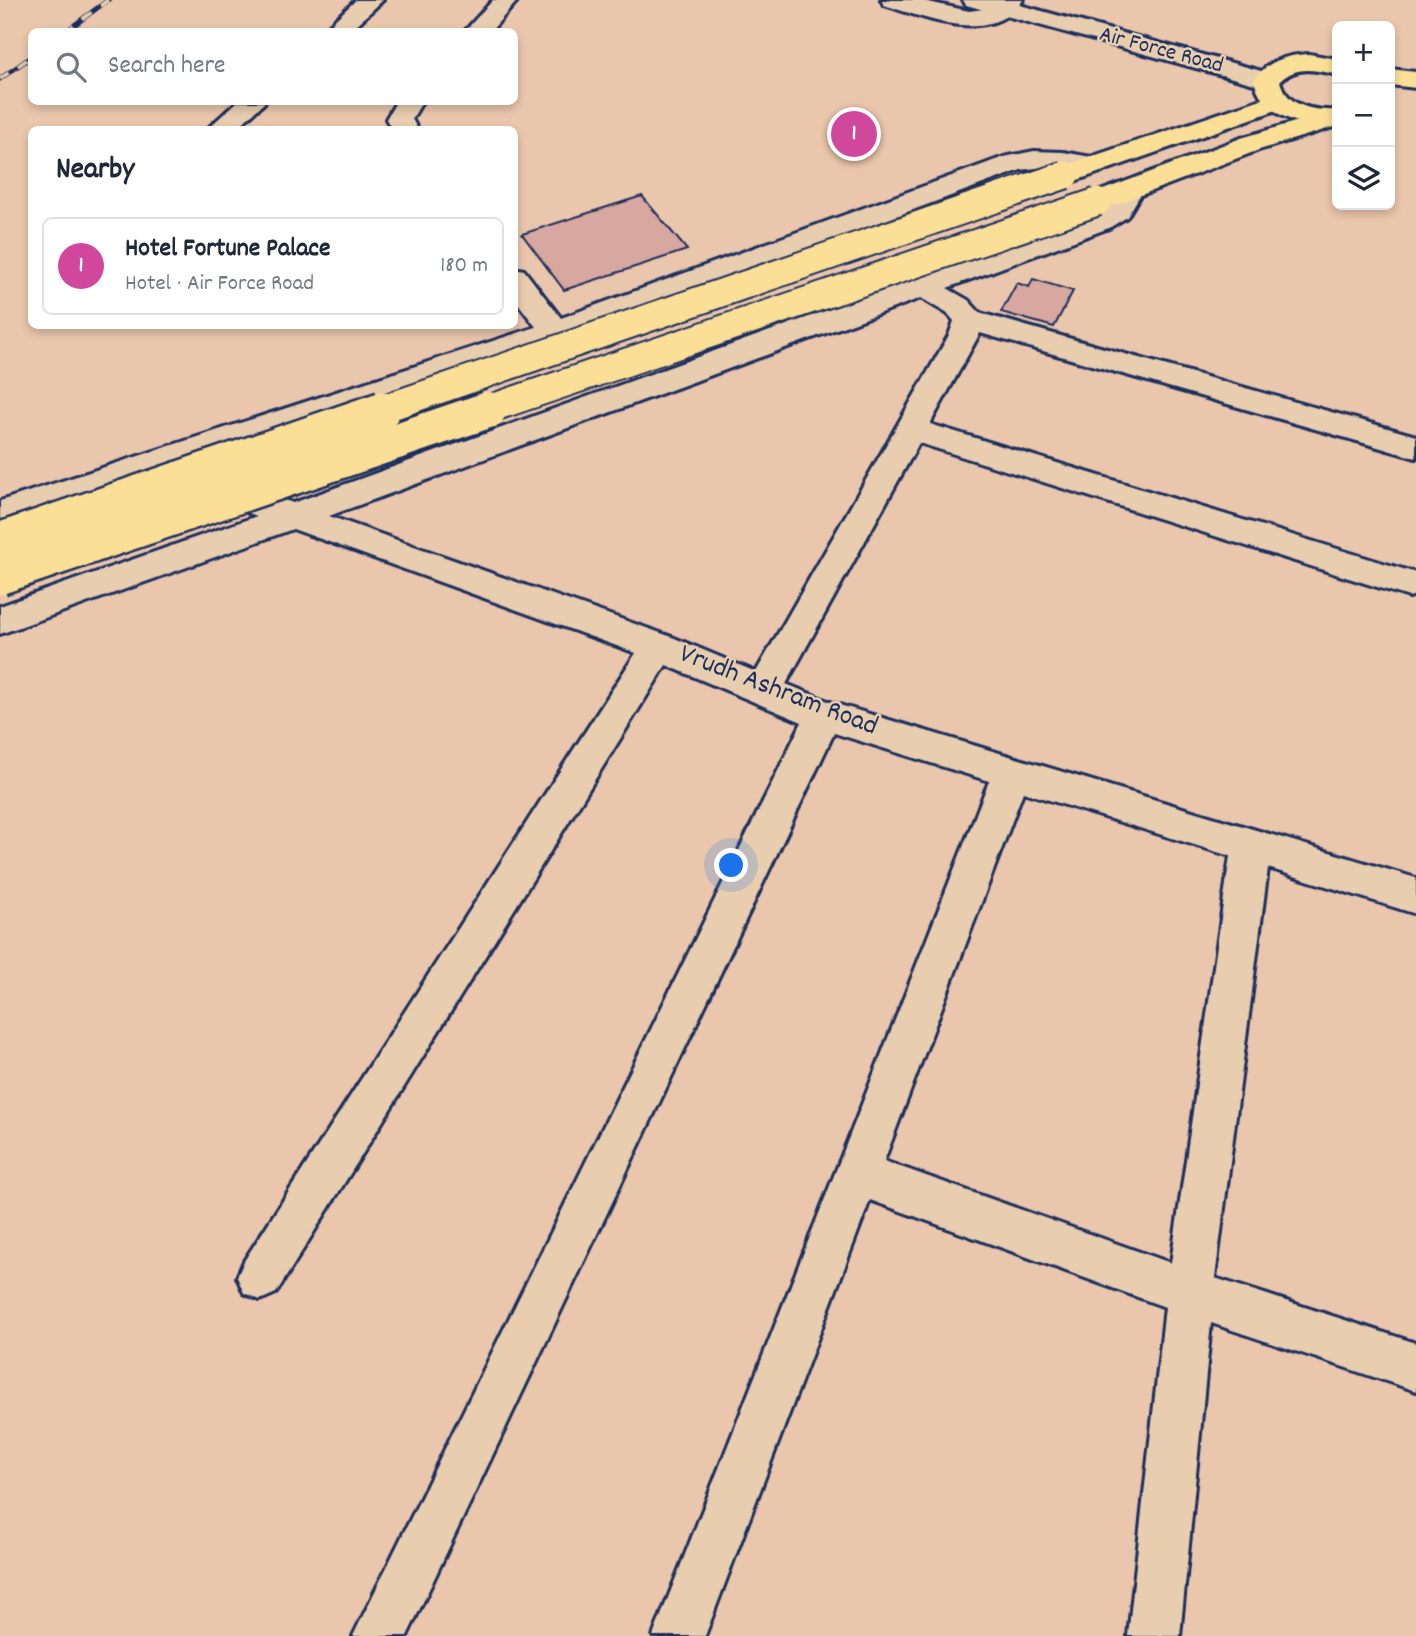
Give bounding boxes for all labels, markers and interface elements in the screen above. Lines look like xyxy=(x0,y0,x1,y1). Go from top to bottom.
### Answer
street label: Air Force Road xyxy=(1095,19,1227,83)
map controls xyxy=(1332,21,1395,210)
button: + xyxy=(1332,21,1395,84)
search box xyxy=(28,28,518,105)
icon: search xyxy=(52,48,90,86)
text: Search here xyxy=(108,48,226,85)
button: − xyxy=(1332,84,1395,147)
pin: 1 xyxy=(831,108,877,160)
button: layers xyxy=(1332,147,1395,210)
text: Nearby xyxy=(56,150,134,193)
text: Hotel Fortune Palace xyxy=(125,231,330,268)
text: 1 xyxy=(78,250,84,283)
text: 180 m xyxy=(440,250,488,283)
text: Hotel · Air Force Road xyxy=(125,268,314,301)
street label: Vrudh Ashram Road xyxy=(673,636,883,748)
your location xyxy=(714,848,748,882)

